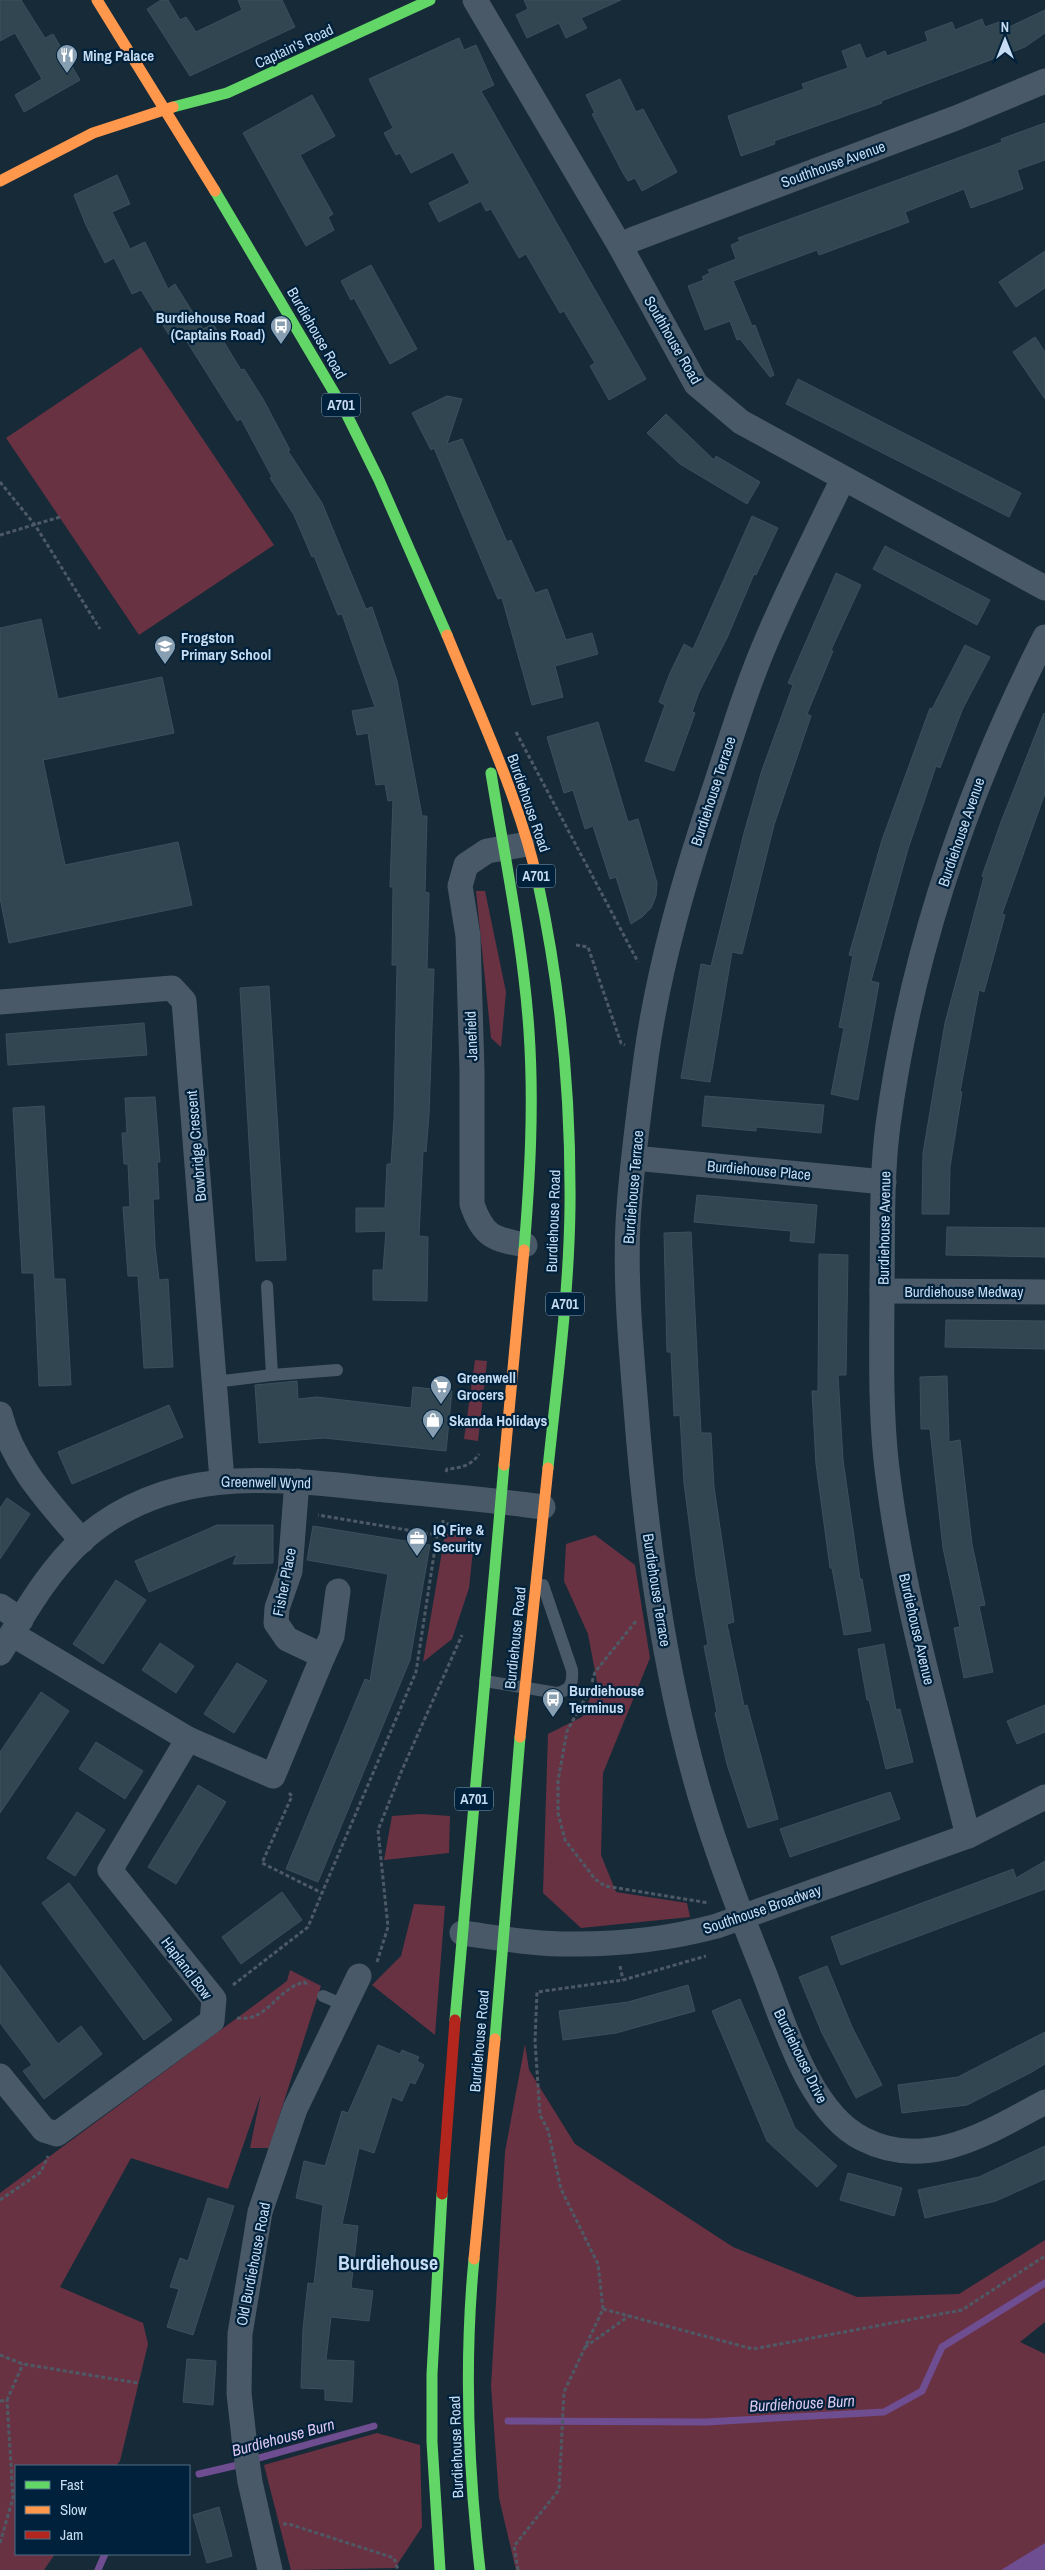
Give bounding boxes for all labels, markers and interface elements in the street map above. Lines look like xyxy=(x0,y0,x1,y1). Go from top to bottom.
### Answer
north arrow xyxy=(980,15,1030,65)
text: N xyxy=(1001,18,1009,36)
street label: Captain's Road xyxy=(251,19,337,73)
restaurant icon: Ming Palace xyxy=(55,43,79,74)
place label: Ming Palace xyxy=(83,45,154,66)
street label: Southhouse Avenue xyxy=(778,135,888,193)
street label: Burdiehouse Road xyxy=(282,283,352,383)
street label: Southhouse Road xyxy=(639,292,707,388)
place label: Burdiehouse Road (Captains Road) xyxy=(156,307,265,345)
bus stop icon: Burdiehouse Road (Captains Road) xyxy=(269,314,293,345)
road number: A701 xyxy=(322,394,360,416)
place label: Frogston Primary School xyxy=(181,627,271,665)
school or university icon: Frogston Primary School xyxy=(153,634,177,665)
street label: Burdiehouse Terrace xyxy=(685,733,741,848)
street label: Burdiehouse Road xyxy=(502,751,556,855)
street label: Burdiehouse Avenue xyxy=(933,775,990,889)
road number: A701 xyxy=(517,864,555,888)
street label: Janefield xyxy=(460,1011,482,1061)
street label: Bowbridge Crescent xyxy=(181,1089,211,1202)
street label: Burdiehouse Terrace xyxy=(618,1129,648,1245)
street label: Burdiehouse Place xyxy=(706,1155,812,1185)
street label: Burdiehouse Road xyxy=(541,1169,565,1273)
street label: Burdiehouse Avenue xyxy=(873,1171,895,1285)
street label: Burdiehouse Medway xyxy=(905,1281,1024,1302)
road number: A701 xyxy=(546,1292,584,1316)
place label: Greenwell Grocers xyxy=(457,1367,516,1405)
supermarket icon: Greenwell Grocers xyxy=(429,1374,453,1405)
shop icon: Skanda Holidays xyxy=(421,1408,445,1439)
place label: Skanda Holidays xyxy=(449,1410,548,1431)
street label: Greenwell Wynd xyxy=(221,1471,311,1493)
place label: IQ Fire & Security xyxy=(433,1519,484,1557)
office icon: IQ Fire & Security xyxy=(405,1526,429,1557)
street label: Burdiehouse Terrace xyxy=(638,1532,676,1648)
street label: Fisher Place xyxy=(267,1546,301,1618)
street label: Burdiehouse Avenue xyxy=(894,1571,940,1687)
street label: Burdiehouse Road xyxy=(499,1586,531,1690)
place label: Burdiehouse Terminus xyxy=(569,1680,644,1718)
bus stop icon: Burdiehouse Terminus xyxy=(541,1687,565,1718)
road number: A701 xyxy=(455,1788,493,1810)
street label: Southhouse Broadway xyxy=(700,1879,825,1939)
street label: Hapland Bow xyxy=(157,1932,217,2004)
street label: Burdiehouse Road xyxy=(464,1989,494,2093)
street label: Burdiehouse Drive xyxy=(769,2005,833,2107)
street label: Old Burdiehouse Road xyxy=(231,2201,275,2327)
district label: Burdiehouse xyxy=(338,2249,438,2276)
water label: Burdiehouse Burn xyxy=(749,2389,855,2417)
street label: Burdiehouse Road xyxy=(444,2395,468,2499)
water label: Burdiehouse Burn xyxy=(229,2413,337,2461)
legend xyxy=(15,2465,190,2555)
text: Fast xyxy=(60,2474,84,2495)
text: Slow xyxy=(60,2499,87,2520)
text: Jam xyxy=(60,2524,83,2545)

